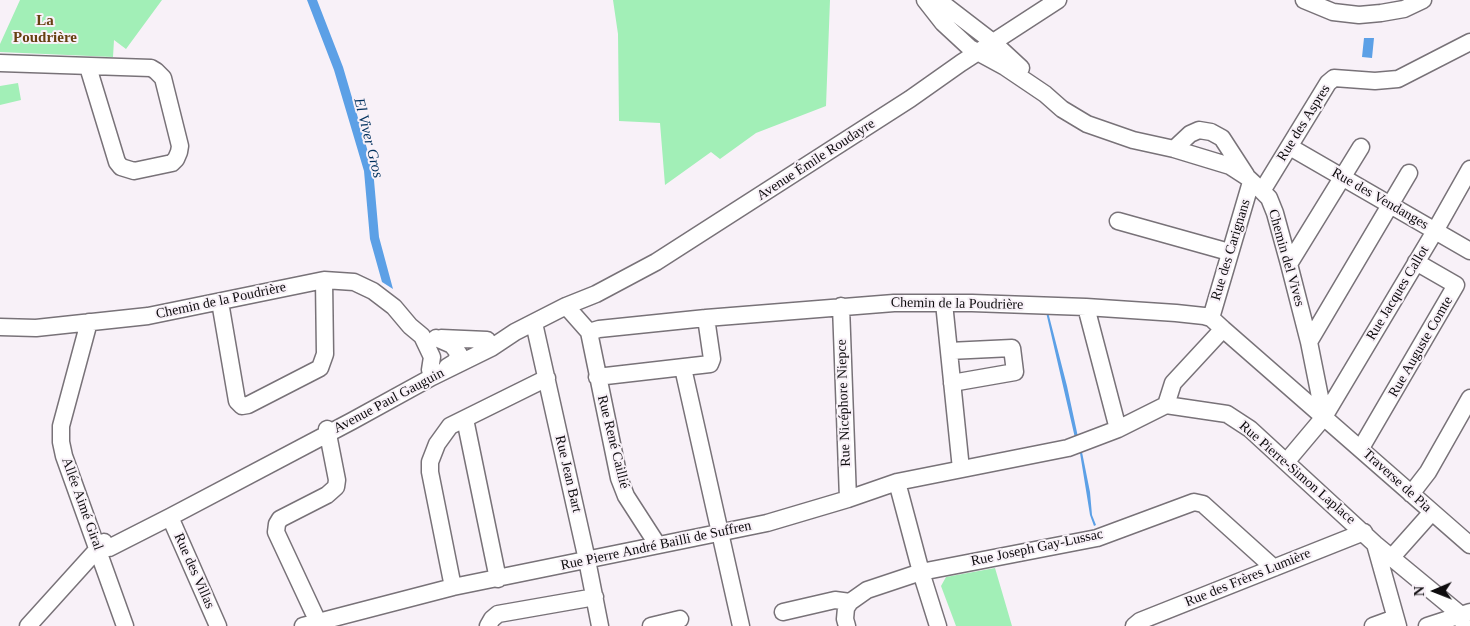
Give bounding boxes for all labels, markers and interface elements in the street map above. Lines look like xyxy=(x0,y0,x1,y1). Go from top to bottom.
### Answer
district label: La Poudrière xyxy=(13,12,77,47)
street label: Rue des Aspres xyxy=(1274,82,1334,164)
water label: El Viver Gros xyxy=(349,96,387,180)
street label: Avenue Émile Roudayre xyxy=(754,116,878,204)
street label: Rue des Vendanges xyxy=(1329,165,1431,233)
street label: Rue des Carignans xyxy=(1208,197,1254,303)
street label: Chemin del Vives xyxy=(1264,207,1308,309)
street label: Rue Jacques Callot xyxy=(1363,243,1433,343)
street label: Chemin de la Poudrière xyxy=(154,279,288,323)
street label: Chemin de la Poudrière xyxy=(891,294,1023,314)
street label: Rue Auguste Comte xyxy=(1385,294,1457,400)
street label: Rue Nicéphore Niepce xyxy=(833,339,855,467)
street label: Avenue Paul Gauguin xyxy=(331,365,447,437)
street label: Rue René Caillié xyxy=(593,394,633,490)
street label: Rue Pierre-Simon Laplace xyxy=(1235,418,1359,528)
street label: Rue Jean Bart xyxy=(551,434,585,514)
street label: Traverse de Pia xyxy=(1359,446,1435,516)
street label: Allée Aimé Giral xyxy=(57,455,107,553)
street label: Rue Pierre André Bailli de Suffren xyxy=(559,518,753,574)
street label: Rue Joseph Gay-Lussac xyxy=(969,526,1105,570)
street label: Rue des Villas xyxy=(170,531,218,611)
street label: Rue des Frères Lumière xyxy=(1183,545,1313,611)
north arrow xyxy=(1410,566,1460,616)
text: N xyxy=(1412,586,1427,596)

